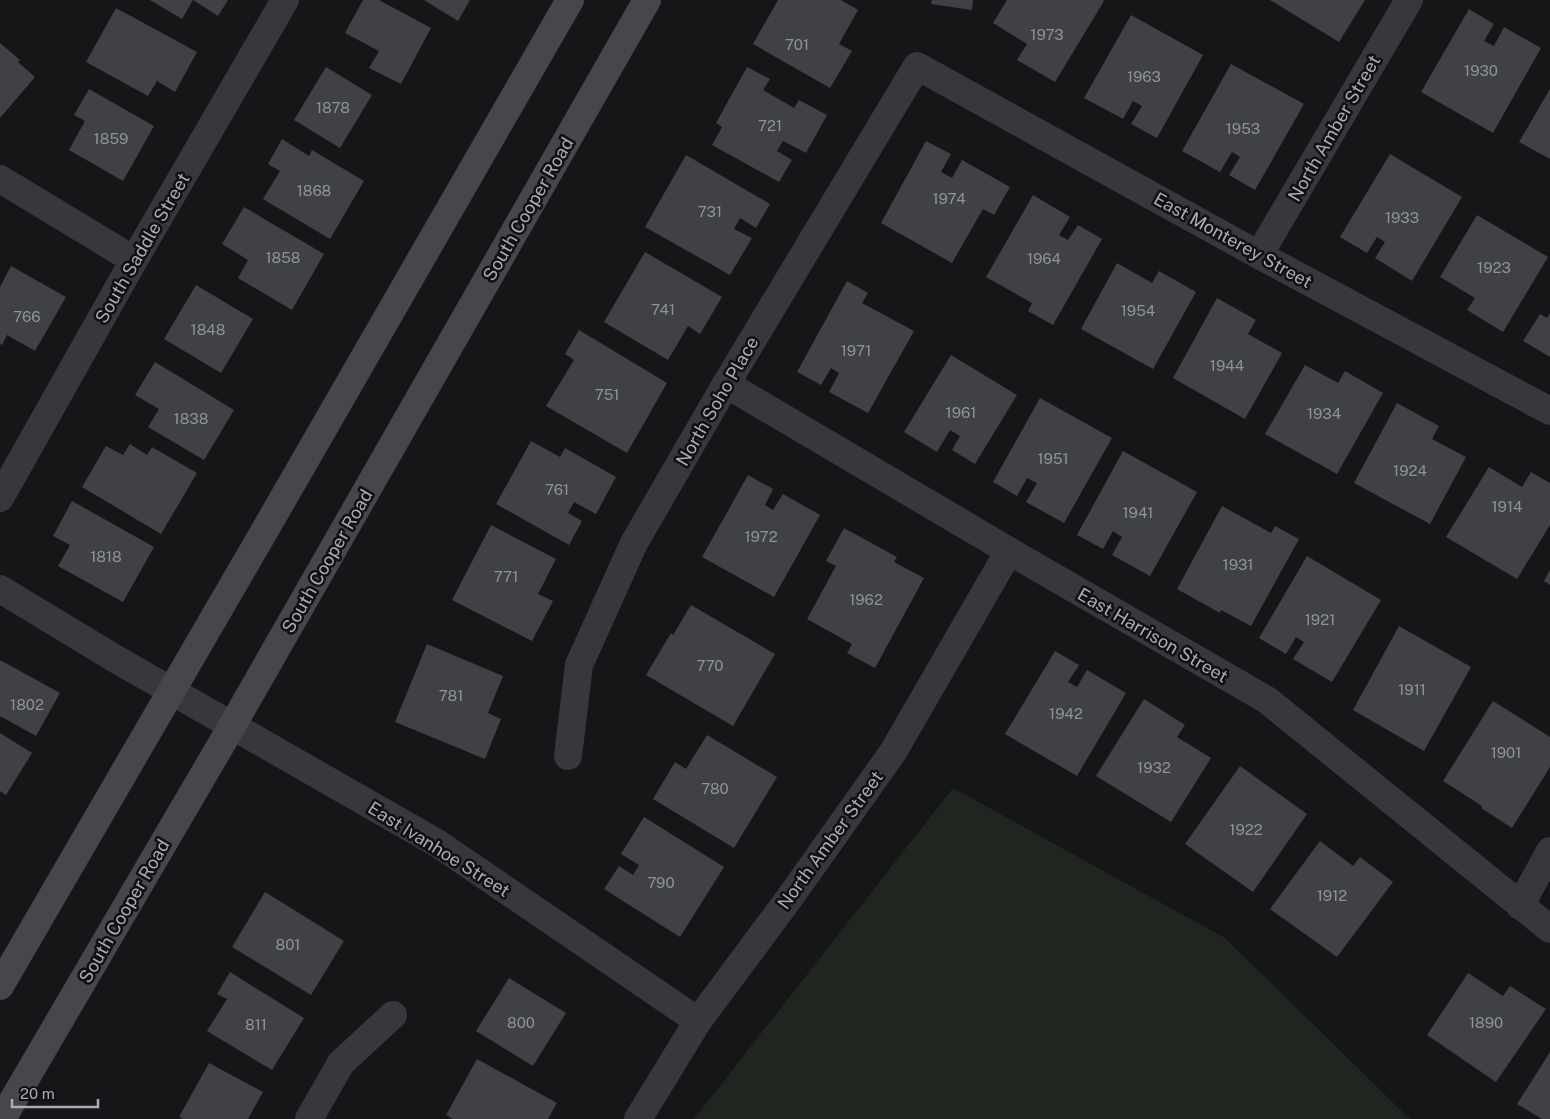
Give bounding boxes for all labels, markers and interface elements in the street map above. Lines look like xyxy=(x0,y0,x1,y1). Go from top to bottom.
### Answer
house number: 1973 xyxy=(1030,26,1064,43)
house number: 701 xyxy=(785,36,809,53)
street label: North Amber Street xyxy=(1284,51,1384,205)
house number: 1930 xyxy=(1464,62,1498,79)
house number: 1963 xyxy=(1127,68,1161,85)
house number: 1878 xyxy=(316,99,350,116)
house number: 721 xyxy=(758,117,782,134)
house number: 1953 xyxy=(1226,120,1260,137)
house number: 1859 xyxy=(94,130,128,147)
street label: South Cooper Road xyxy=(478,134,578,284)
street label: South Saddle Street xyxy=(90,169,194,327)
house number: 1868 xyxy=(297,182,331,199)
street label: East Monterey Street xyxy=(1150,188,1316,292)
house number: 1974 xyxy=(932,190,966,207)
house number: 731 xyxy=(698,203,722,220)
house number: 1933 xyxy=(1385,209,1419,226)
house number: 1858 xyxy=(265,249,301,266)
house number: 1964 xyxy=(1027,250,1061,267)
house number: 1923 xyxy=(1477,259,1511,276)
house number: 741 xyxy=(651,301,675,318)
house number: 1954 xyxy=(1121,302,1155,319)
house number: 766 xyxy=(13,308,41,325)
house number: 1848 xyxy=(191,321,225,338)
street label: North Soho Place xyxy=(671,333,763,469)
house number: 1971 xyxy=(841,342,871,359)
house number: 1944 xyxy=(1210,357,1244,374)
house number: 751 xyxy=(595,386,619,403)
house number: 1961 xyxy=(946,404,976,421)
house number: 1934 xyxy=(1307,405,1341,422)
house number: 1838 xyxy=(174,410,208,427)
house number: 1951 xyxy=(1037,450,1069,467)
house number: 1924 xyxy=(1393,462,1427,479)
house number: 761 xyxy=(545,481,569,498)
street label: South Cooper Road xyxy=(277,486,377,636)
house number: 1914 xyxy=(1491,498,1523,515)
house number: 1941 xyxy=(1123,504,1153,521)
house number: 1972 xyxy=(744,528,778,545)
house number: 1818 xyxy=(90,548,122,565)
house number: 1931 xyxy=(1223,556,1253,573)
house number: 771 xyxy=(494,568,518,585)
street label: East Harrison Street xyxy=(1074,583,1232,687)
house number: 1962 xyxy=(849,591,883,608)
house number: 1921 xyxy=(1305,611,1335,628)
house number: 770 xyxy=(696,657,724,674)
house number: 1911 xyxy=(1398,681,1426,698)
house number: 781 xyxy=(439,687,463,704)
house number: 1802 xyxy=(10,696,44,713)
house number: 1942 xyxy=(1049,705,1083,722)
house number: 1901 xyxy=(1491,744,1521,761)
house number: 1932 xyxy=(1137,759,1171,776)
street label: North Amber Street xyxy=(773,767,887,913)
house number: 780 xyxy=(701,780,729,797)
street label: East Ivanhoe Street xyxy=(364,797,514,901)
house number: 1922 xyxy=(1229,821,1263,838)
street label: South Cooper Road xyxy=(74,836,174,986)
house number: 790 xyxy=(647,874,675,891)
house number: 1912 xyxy=(1317,887,1347,904)
house number: 801 xyxy=(276,936,300,953)
house number: 800 xyxy=(507,1014,535,1031)
house number: 1890 xyxy=(1469,1014,1503,1031)
house number: 811 xyxy=(245,1016,267,1033)
scale bar xyxy=(12,1076,99,1108)
text: 20 m xyxy=(20,1085,55,1102)

